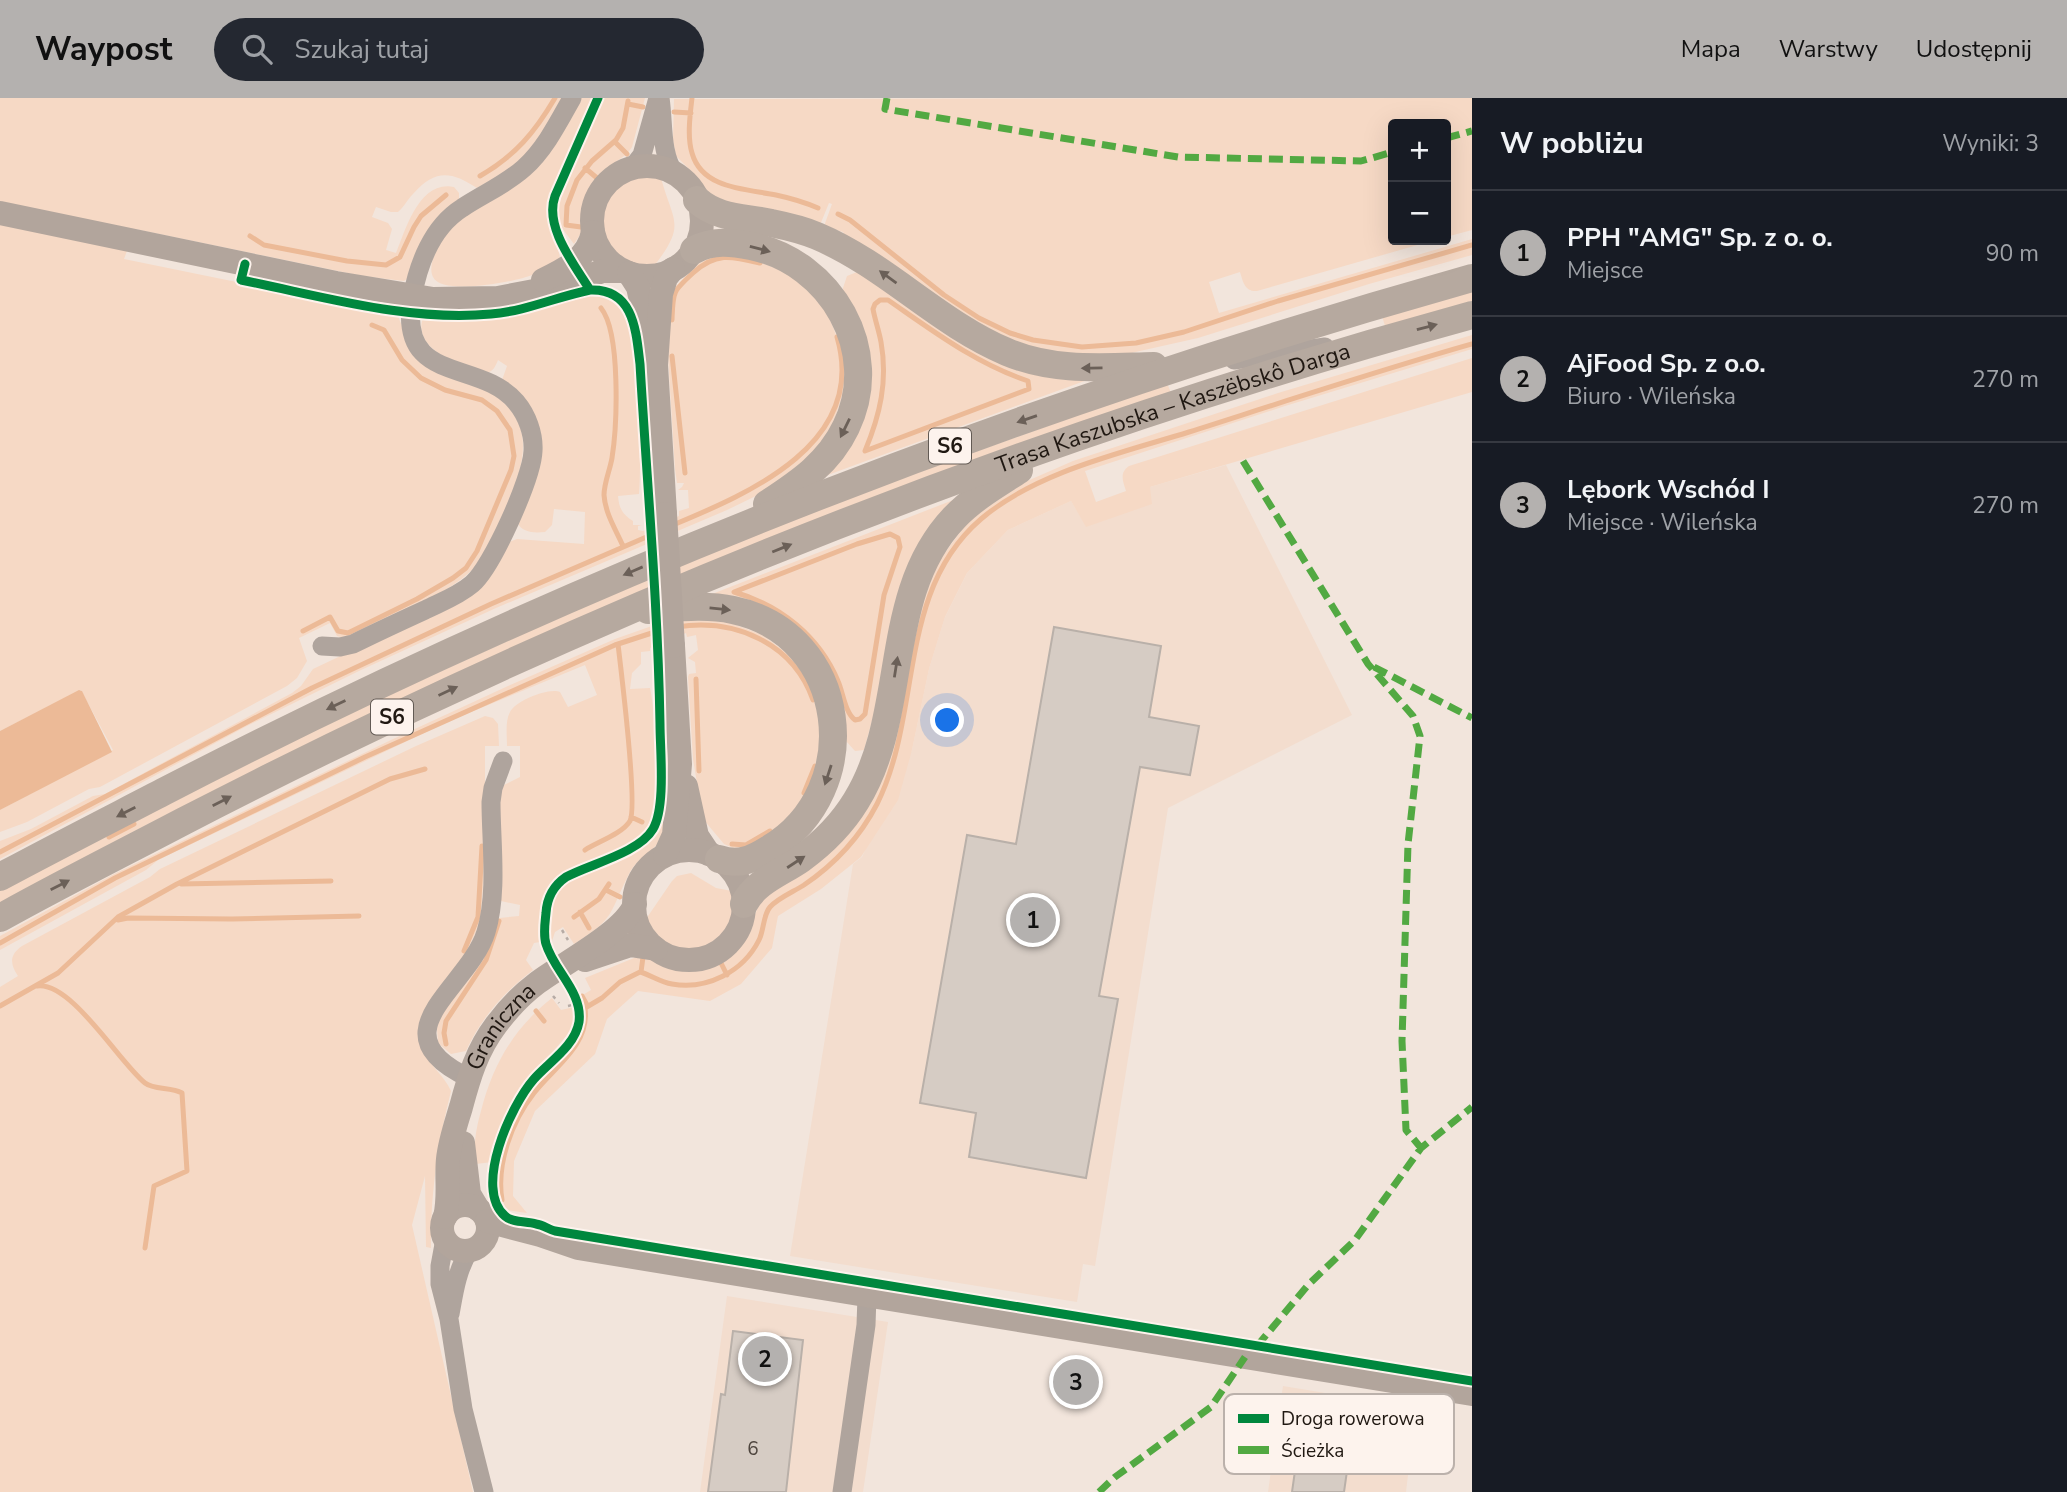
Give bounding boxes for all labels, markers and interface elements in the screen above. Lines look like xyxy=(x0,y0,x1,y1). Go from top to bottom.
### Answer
search box xyxy=(214,18,704,81)
text: Waypost xyxy=(35,27,172,72)
icon: search xyxy=(238,30,276,68)
text: Szukaj tutaj xyxy=(294,32,429,67)
text: Mapa xyxy=(1681,33,1741,65)
text: Warstwy xyxy=(1779,33,1878,65)
text: Udostępnij xyxy=(1916,33,2032,65)
map controls xyxy=(1388,119,1451,245)
button: + xyxy=(1388,119,1451,182)
text: W pobliżu xyxy=(1500,123,1644,164)
text: Wyniki: 3 xyxy=(1942,128,2039,159)
button: − xyxy=(1388,182,1451,245)
text: PPH "AMG" Sp. z o. o. xyxy=(1567,220,1833,255)
text: 1 xyxy=(1516,238,1530,269)
text: 90 m xyxy=(1986,238,2039,269)
one-way arrow xyxy=(750,244,771,254)
text: Miejsce xyxy=(1567,255,1643,286)
one-way arrow xyxy=(879,270,897,284)
one-way arrow xyxy=(1417,322,1438,332)
street label: Trasa Kaszubska – Kaszëbskô Darga xyxy=(991,336,1354,481)
text: AjFood Sp. z o.o. xyxy=(1567,346,1766,381)
one-way arrow xyxy=(1080,362,1102,373)
text: 2 xyxy=(1516,364,1530,395)
text: 270 m xyxy=(1972,364,2039,395)
text: Biuro · Wileńska xyxy=(1567,381,1736,412)
one-way arrow xyxy=(1017,414,1038,425)
one-way arrow xyxy=(839,418,850,438)
road number: S6 xyxy=(929,428,971,464)
text: Lębork Wschód I xyxy=(1567,472,1770,507)
text: 3 xyxy=(1516,490,1530,521)
text: 270 m xyxy=(1972,490,2039,521)
text: Miejsce · Wileńska xyxy=(1567,507,1758,538)
one-way arrow xyxy=(771,543,792,554)
one-way arrow xyxy=(623,565,643,577)
one-way arrow xyxy=(709,603,731,614)
one-way arrow xyxy=(891,656,902,678)
one-way arrow xyxy=(438,686,458,697)
one-way arrow xyxy=(326,700,347,711)
road number: S6 xyxy=(371,700,413,734)
your location xyxy=(930,703,964,737)
one-way arrow xyxy=(822,765,832,786)
one-way arrow xyxy=(212,796,232,808)
one-way arrow xyxy=(116,806,136,817)
one-way arrow xyxy=(786,856,805,869)
one-way arrow xyxy=(50,880,70,891)
pin: 1 xyxy=(1010,894,1056,946)
street label: Graniczna xyxy=(459,976,542,1075)
pin: 2 xyxy=(742,1333,788,1385)
pin: 3 xyxy=(1053,1356,1099,1408)
legend xyxy=(1224,1394,1454,1474)
text: Droga rowerowa xyxy=(1281,1406,1424,1432)
house number: 6 xyxy=(747,1436,759,1462)
text: Ścieżka xyxy=(1281,1438,1344,1464)

